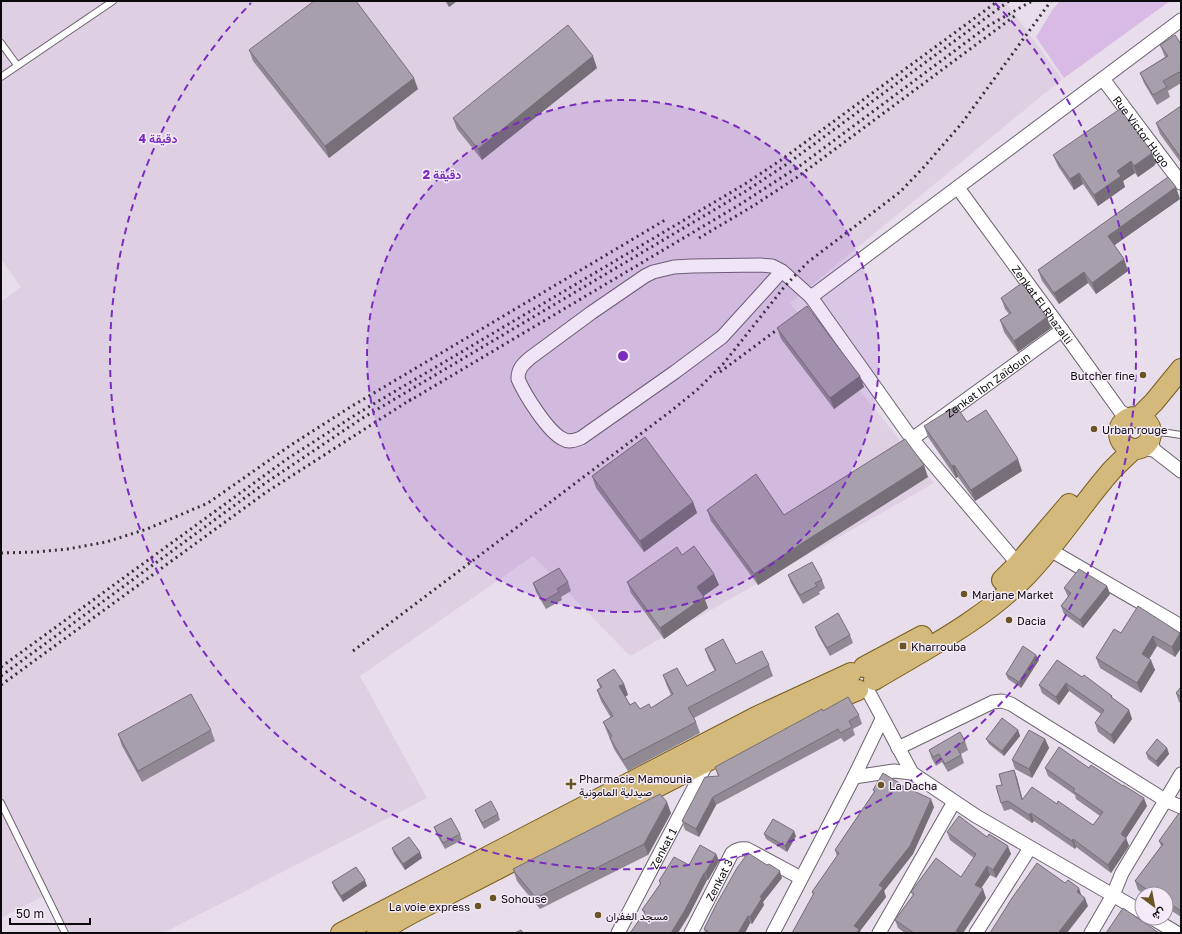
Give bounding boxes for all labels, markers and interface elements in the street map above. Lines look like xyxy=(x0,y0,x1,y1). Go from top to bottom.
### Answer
street label: Rue Victor Hugo xyxy=(1111,93,1173,170)
text: 4 دقيقة xyxy=(139,131,177,146)
text: 2 دقيقة xyxy=(423,167,461,182)
street label: Zenkat El Rhazalli xyxy=(1010,262,1076,346)
centre of rings xyxy=(616,349,630,363)
street label: Zenkat Ibn Zaïdoun xyxy=(942,349,1032,419)
place label: Butcher fine xyxy=(1070,369,1135,382)
marker: Butcher fine xyxy=(1138,370,1148,380)
place label: Urban rouge xyxy=(1102,423,1167,436)
marker: Urban rouge xyxy=(1089,424,1099,434)
place label: Marjane Market xyxy=(972,588,1054,601)
marker: Marjane Market xyxy=(959,589,969,599)
place label: Dacia xyxy=(1017,614,1046,627)
marker: Dacia xyxy=(1004,615,1014,625)
place label: Kharrouba xyxy=(911,640,966,653)
marker: Kharrouba xyxy=(898,641,908,651)
place label: Pharmacie Mamounia صيدلية المامونية xyxy=(579,772,692,799)
marker: Pharmacie Mamounia صيدلية المامونية xyxy=(566,779,576,789)
place label: La Dacha xyxy=(889,779,937,792)
marker: La Dacha xyxy=(876,780,886,790)
street label: Zenkat 1 xyxy=(647,825,679,871)
street label: Zenkat 3 xyxy=(702,856,734,903)
north arrow xyxy=(1134,886,1174,926)
place label: Sohouse xyxy=(501,892,547,905)
marker: Sohouse xyxy=(488,893,498,903)
scale bar xyxy=(10,900,90,926)
place label: La voie express xyxy=(389,900,470,913)
marker: La voie express xyxy=(473,901,483,911)
text: ش xyxy=(1150,905,1169,924)
text: 50 m xyxy=(16,906,44,921)
place label: مسجد الغفران xyxy=(606,909,668,923)
marker: مسجد الغفران xyxy=(593,910,603,920)

